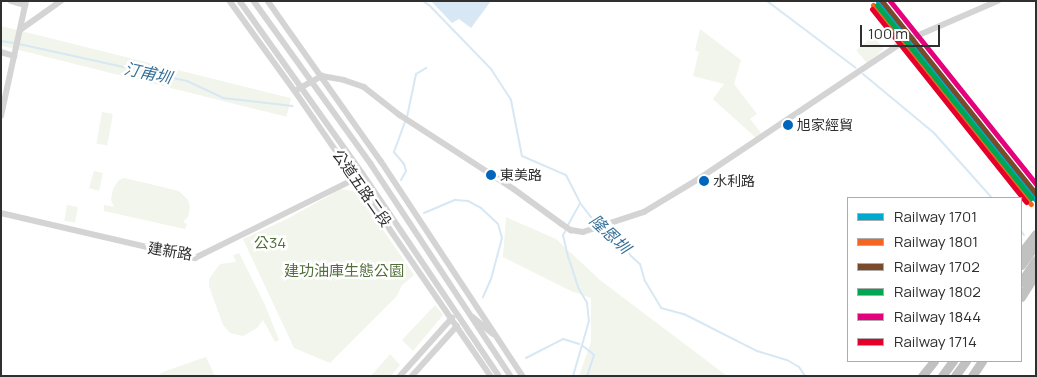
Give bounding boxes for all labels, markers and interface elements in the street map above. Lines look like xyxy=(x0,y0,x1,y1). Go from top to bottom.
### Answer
scale bar xyxy=(862,15,942,47)
text: 100 m xyxy=(868,23,908,44)
water label: 汀甫圳 xyxy=(123,59,173,87)
place label: 旭家經貿 xyxy=(797,117,853,133)
marker: 旭家經貿 xyxy=(783,120,793,130)
street label: 公道五路二段 xyxy=(329,146,395,230)
place label: 東美路 xyxy=(500,167,542,183)
marker: 東美路 xyxy=(486,170,496,180)
place label: 水利路 xyxy=(713,173,755,189)
marker: 水利路 xyxy=(699,176,709,186)
legend xyxy=(847,197,1022,362)
text: Railway 1701 xyxy=(894,206,977,227)
water label: 隆恩圳 xyxy=(586,211,634,257)
text: Railway 1801 xyxy=(894,231,978,252)
park label: 公34 xyxy=(254,234,286,252)
street label: 建新路 xyxy=(146,239,194,263)
text: Railway 1702 xyxy=(894,256,980,277)
park label: 建功油庫生態公園 xyxy=(284,262,404,280)
text: Railway 1802 xyxy=(894,281,981,302)
text: Railway 1844 xyxy=(894,306,981,327)
text: Railway 1714 xyxy=(894,331,977,352)

